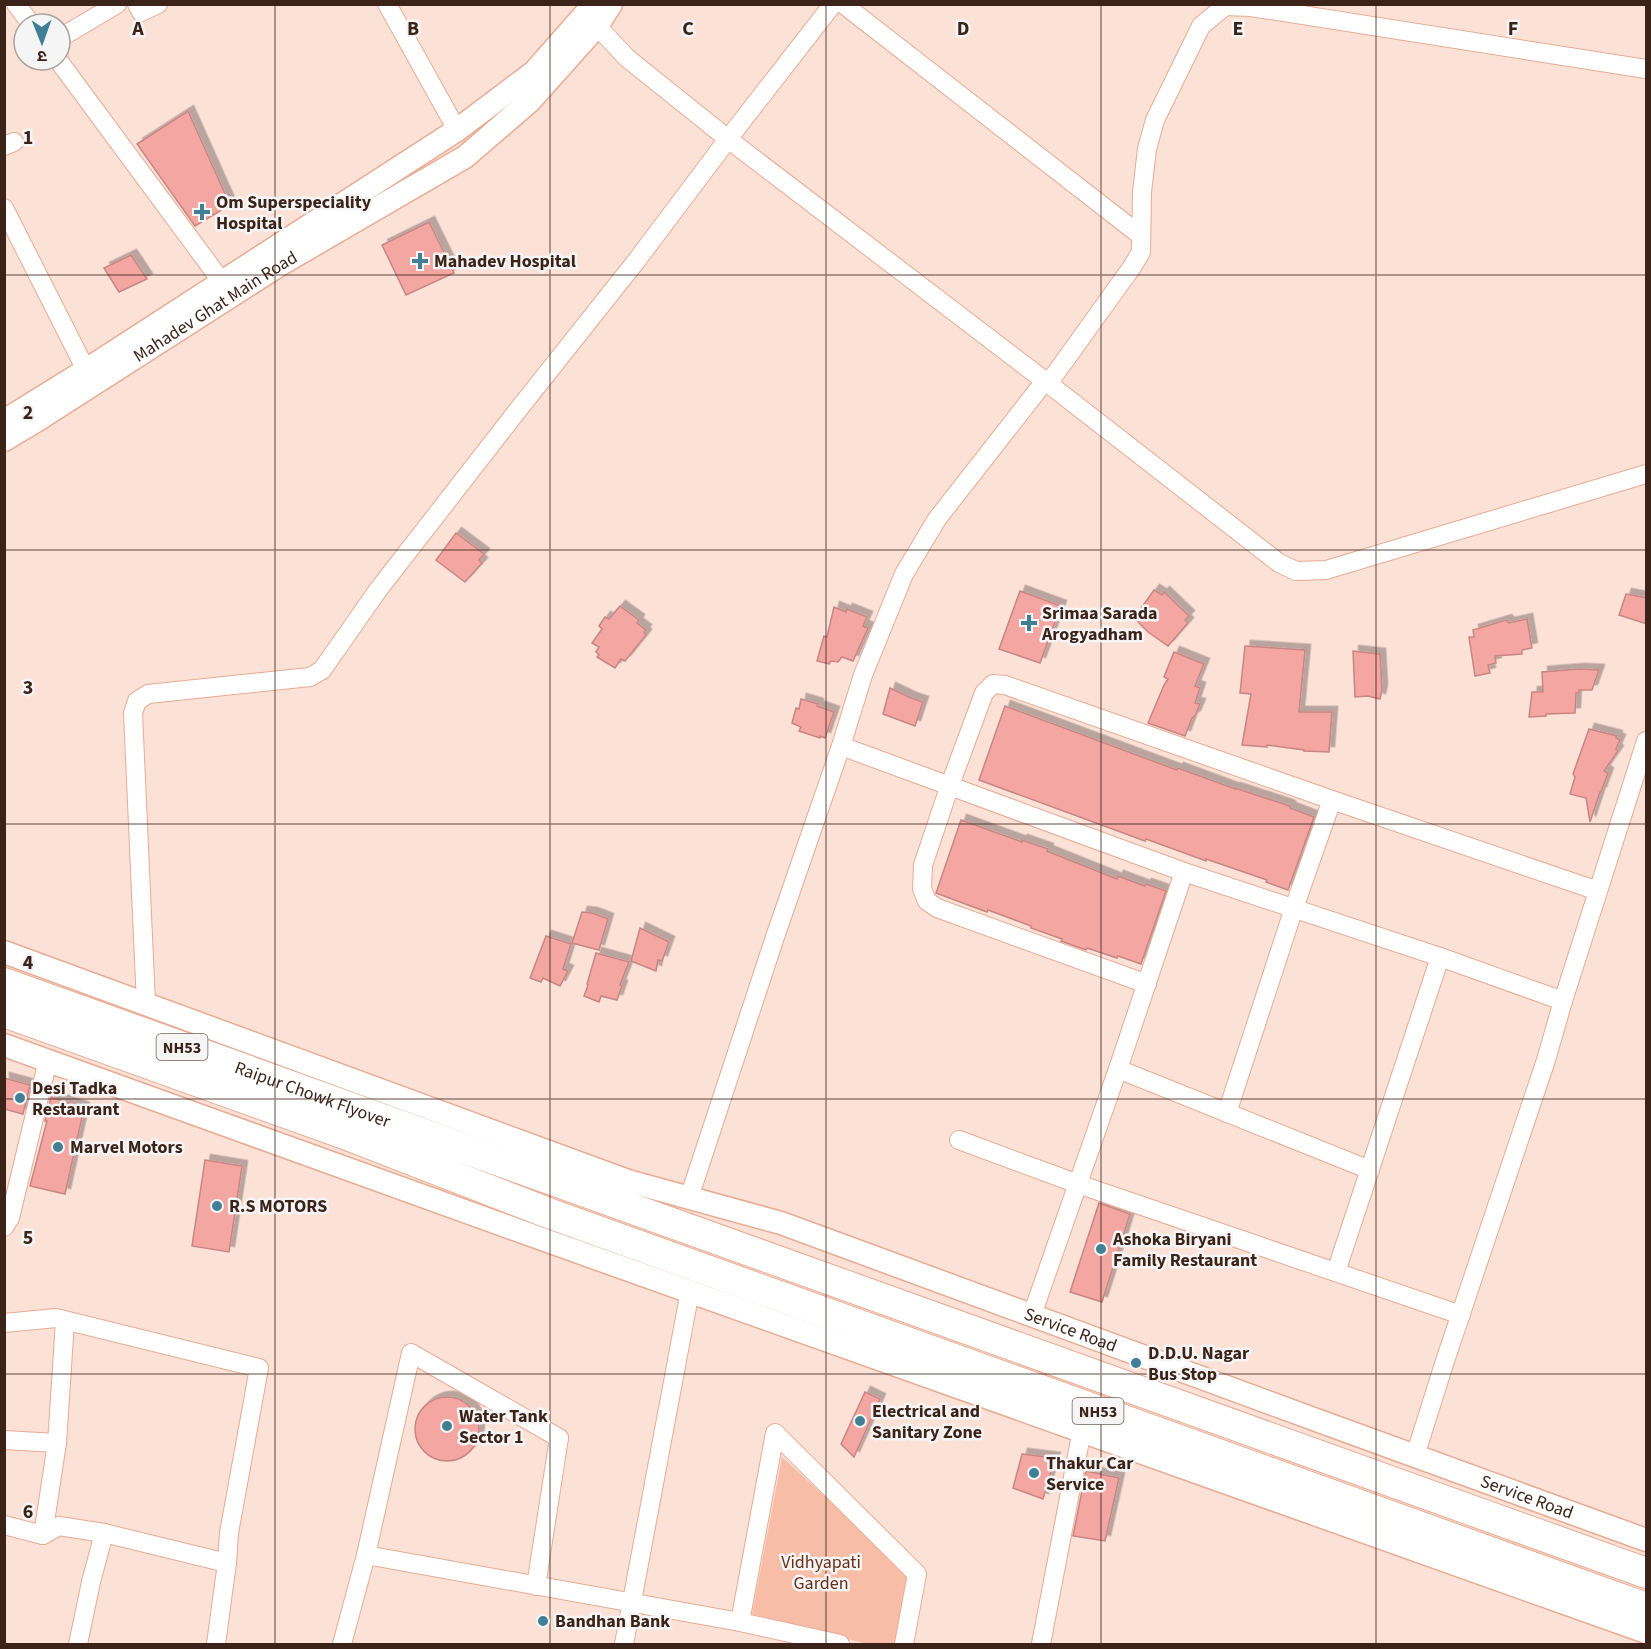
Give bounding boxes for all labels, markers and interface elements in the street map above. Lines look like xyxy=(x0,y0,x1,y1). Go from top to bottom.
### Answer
north arrow xyxy=(12,12,72,72)
text: A xyxy=(131,15,144,43)
text: B xyxy=(407,15,419,43)
text: C xyxy=(682,15,694,43)
text: D xyxy=(957,15,969,43)
text: E xyxy=(1233,15,1243,43)
text: F xyxy=(1508,15,1518,43)
text: उ xyxy=(37,45,47,67)
text: 1 xyxy=(23,124,33,152)
place label: Om Superspeciality Hospital xyxy=(216,190,372,236)
marker: Om Superspeciality Hospital xyxy=(193,203,211,221)
street label: Mahadev Ghat Main Road xyxy=(129,245,302,368)
place label: Mahadev Hospital xyxy=(434,249,576,274)
marker: Mahadev Hospital xyxy=(411,252,429,270)
text: 2 xyxy=(23,399,33,427)
place label: Srimaa Sarada Arogyadham xyxy=(1041,601,1158,647)
marker: Srimaa Sarada Arogyadham xyxy=(1020,614,1038,632)
text: 3 xyxy=(23,674,33,702)
text: 4 xyxy=(23,949,34,977)
road number: NH53 xyxy=(156,1034,207,1060)
street label: Raipur Chowk Flyover xyxy=(231,1055,394,1134)
place label: Desi Tadka Restaurant xyxy=(32,1076,119,1122)
marker: Desi Tadka Restaurant xyxy=(13,1091,27,1105)
place label: Marvel Motors xyxy=(70,1135,183,1160)
marker: Marvel Motors xyxy=(51,1140,65,1154)
place label: R.S MOTORS xyxy=(229,1194,327,1219)
marker: R.S MOTORS xyxy=(210,1199,224,1213)
text: 5 xyxy=(23,1224,33,1252)
place label: Ashoka Biryani Family Restaurant xyxy=(1112,1227,1257,1273)
marker: Ashoka Biryani Family Restaurant xyxy=(1094,1242,1108,1256)
street label: Service Road xyxy=(1021,1302,1120,1359)
place label: D.D.U. Nagar Bus Stop xyxy=(1148,1341,1250,1387)
marker: D.D.U. Nagar Bus Stop xyxy=(1129,1356,1143,1370)
road number: NH53 xyxy=(1072,1398,1124,1424)
place label: Electrical and Sanitary Zone xyxy=(872,1399,982,1445)
place label: Water Tank Sector 1 xyxy=(459,1404,548,1450)
marker: Electrical and Sanitary Zone xyxy=(853,1414,867,1428)
marker: Water Tank Sector 1 xyxy=(440,1419,454,1433)
place label: Thakur Car Service xyxy=(1046,1451,1134,1497)
marker: Thakur Car Service xyxy=(1027,1466,1041,1480)
street label: Service Road xyxy=(1477,1469,1577,1526)
text: 6 xyxy=(23,1498,33,1526)
park label: Vidhyapati Garden xyxy=(781,1550,861,1596)
place label: Bandhan Bank xyxy=(555,1609,670,1634)
marker: Bandhan Bank xyxy=(536,1614,550,1628)

